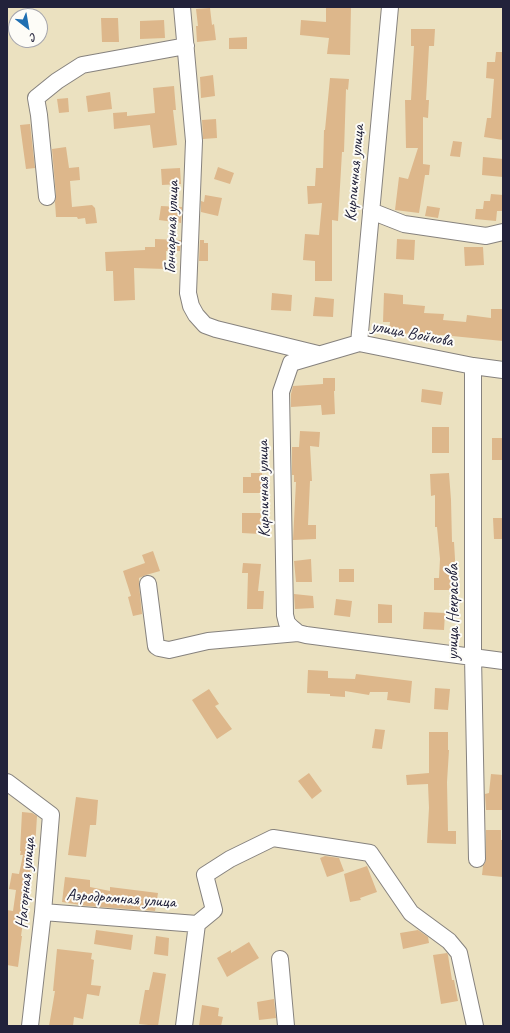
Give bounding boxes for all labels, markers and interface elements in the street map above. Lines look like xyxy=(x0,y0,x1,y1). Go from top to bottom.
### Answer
north arrow xyxy=(8,8,48,48)
text: С xyxy=(28,30,40,45)
street label: Кирпичная улица xyxy=(341,124,369,222)
street label: Гончарная улица xyxy=(160,180,184,274)
street label: улица Войкова xyxy=(369,316,455,352)
street label: Кирпичная улица xyxy=(253,440,275,538)
street label: улица Некрасова xyxy=(444,564,464,660)
street label: Нагорная улица xyxy=(12,837,40,929)
street label: Аэродромная улица xyxy=(66,885,176,913)

